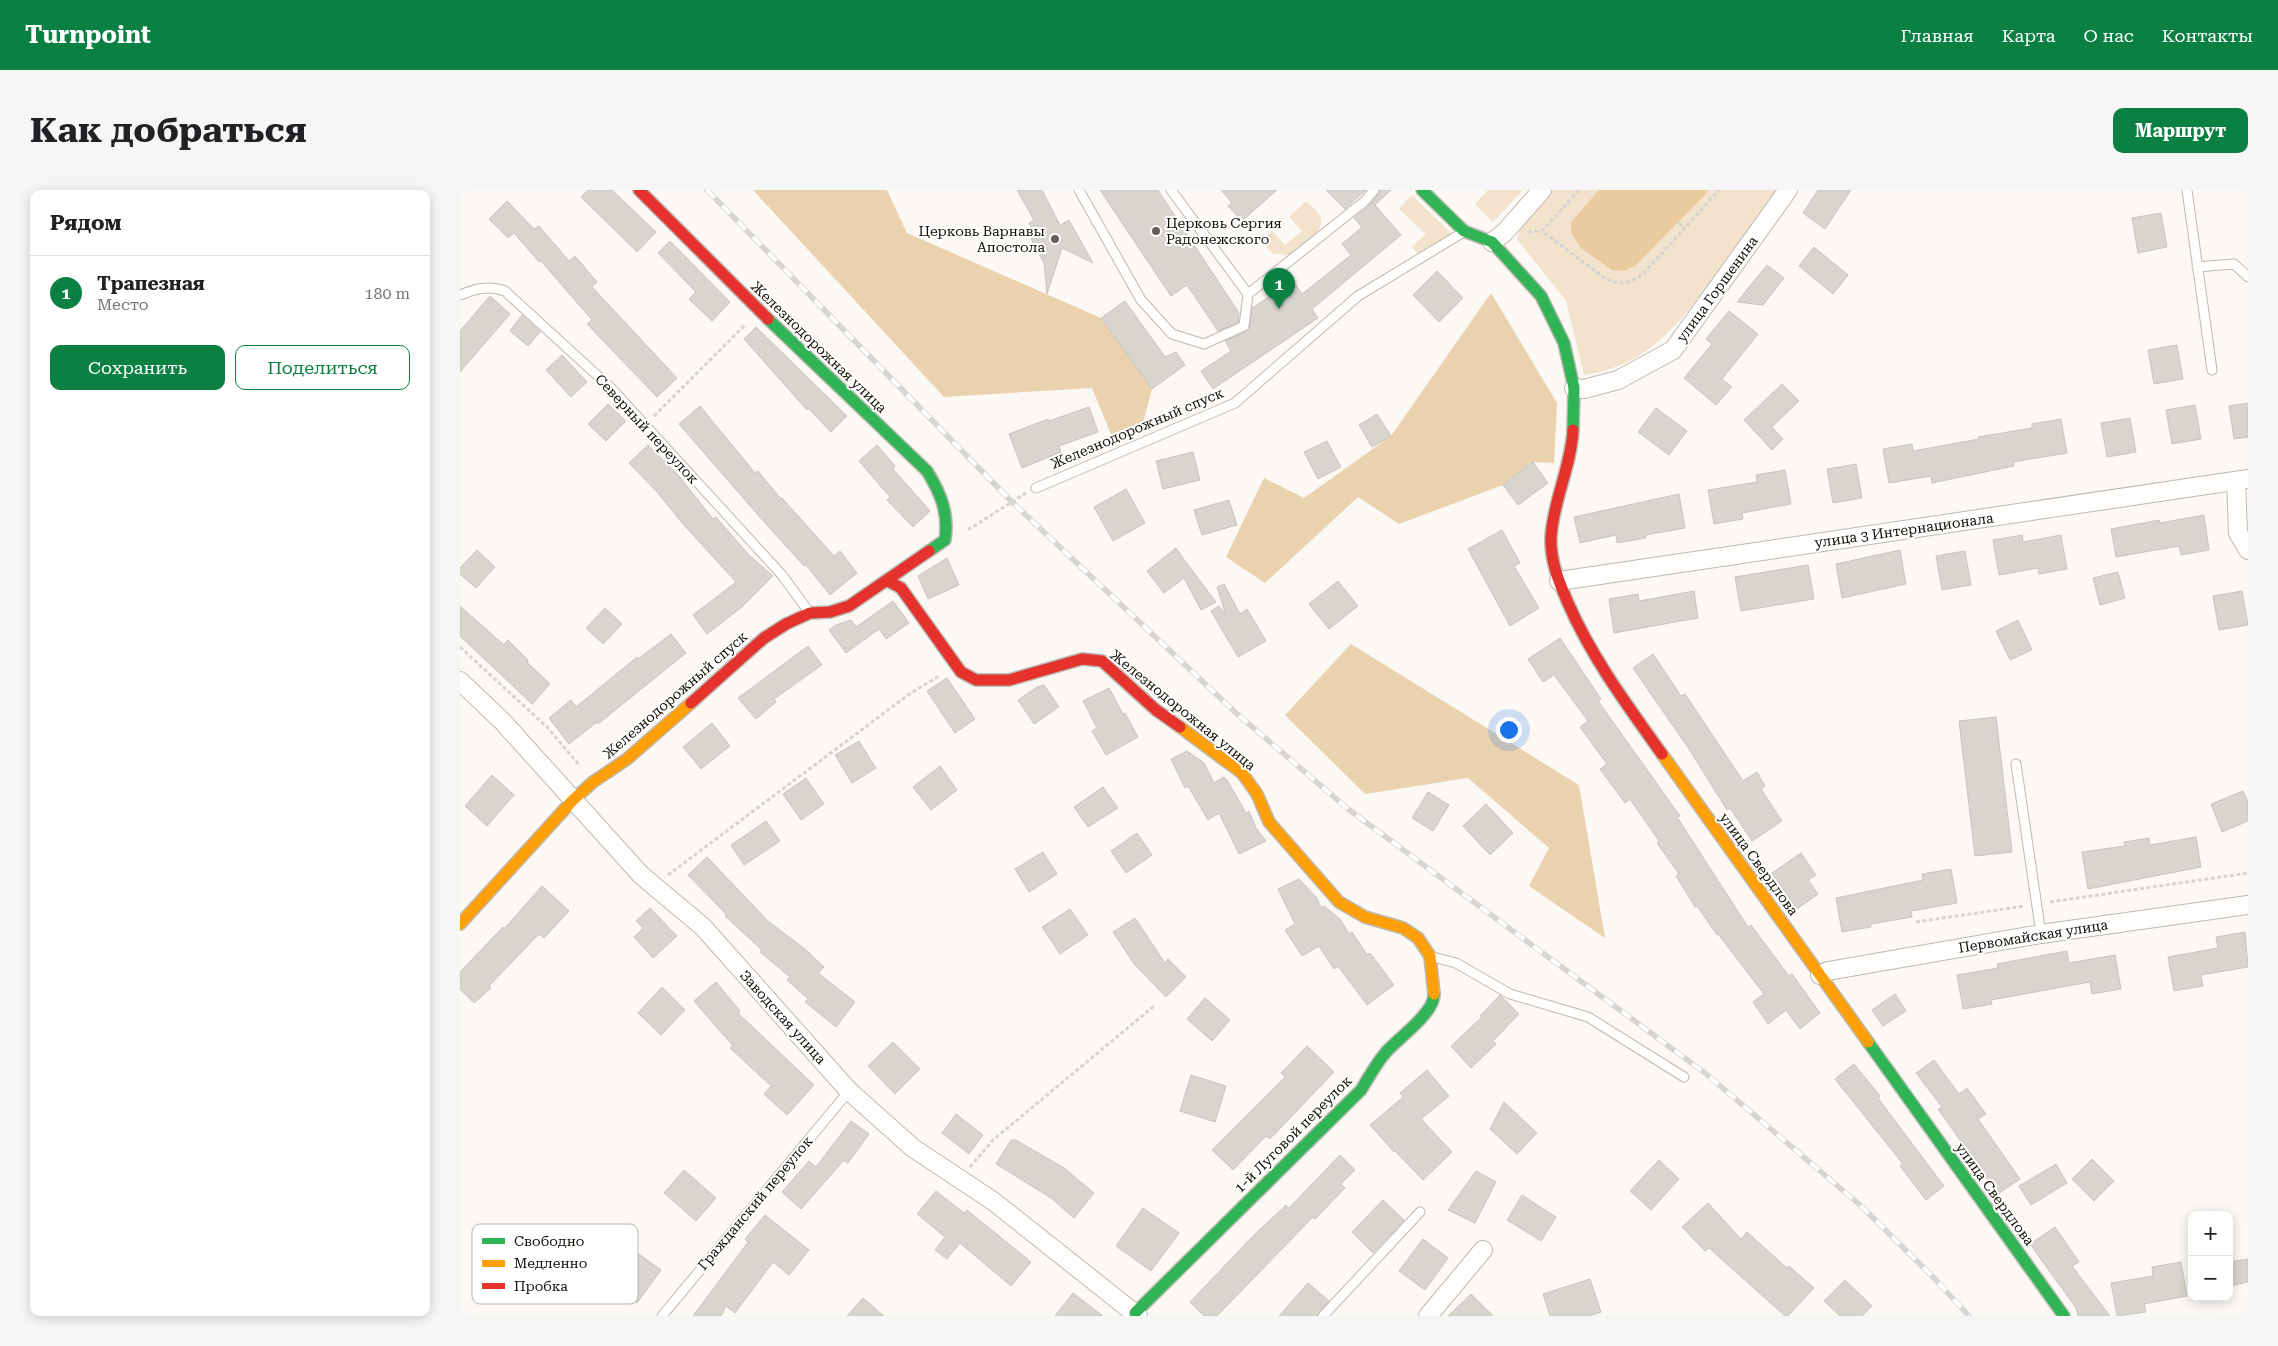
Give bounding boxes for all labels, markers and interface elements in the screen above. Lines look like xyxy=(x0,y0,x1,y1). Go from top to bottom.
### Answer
text: Turnpoint xyxy=(25,21,151,49)
text: Главная xyxy=(1901,25,1974,46)
text: Карта xyxy=(2002,25,2056,46)
text: О нас xyxy=(2084,25,2134,46)
text: Контакты xyxy=(2162,25,2253,46)
button: Маршрут xyxy=(2113,108,2248,153)
text: Как добраться xyxy=(30,110,307,151)
text: Рядом xyxy=(50,211,122,235)
place label: Церковь Сергия Радонежского xyxy=(1166,215,1282,247)
place label: Церковь Варнавы Апостола xyxy=(918,223,1045,255)
marker: Церковь Сергия Радонежского xyxy=(1150,225,1162,237)
marker: Церковь Варнавы Апостола xyxy=(1049,233,1061,245)
street label: улица Горшенина xyxy=(1673,233,1761,345)
pin: 1 xyxy=(1263,268,1295,309)
text: Трапезная xyxy=(97,272,205,295)
street label: Железнодорожная улица xyxy=(748,278,890,416)
text: 1 xyxy=(62,284,70,303)
text: 180 m xyxy=(364,284,410,303)
text: Место xyxy=(97,295,149,314)
button: Сохранить xyxy=(50,345,225,390)
button: Поделиться xyxy=(235,345,410,390)
street label: Северный переулок xyxy=(592,371,702,487)
street label: Железнодорожный спуск xyxy=(1048,384,1226,472)
street label: улица 3 Интернационала xyxy=(1814,509,1995,550)
street label: Железнодорожный спуск xyxy=(599,628,751,762)
street label: Железнодорожная улица xyxy=(1107,646,1259,774)
your location xyxy=(1496,717,1522,743)
street label: улица Свердлова xyxy=(1716,809,1802,919)
street label: Первомайская улица xyxy=(1957,916,2109,956)
street label: Заводская улица xyxy=(737,967,829,1067)
street label: 1-й Луговой переулок xyxy=(1231,1072,1355,1196)
street label: Гражданский переулок xyxy=(694,1133,816,1273)
street label: улица Свердлова xyxy=(1952,1139,2038,1249)
map controls xyxy=(2188,1211,2233,1301)
button: + xyxy=(2188,1211,2233,1256)
legend xyxy=(472,1224,638,1304)
text: Свободно xyxy=(514,1233,584,1249)
text: Медленно xyxy=(514,1255,587,1271)
button: − xyxy=(2188,1256,2233,1301)
text: Пробка xyxy=(514,1278,568,1294)

